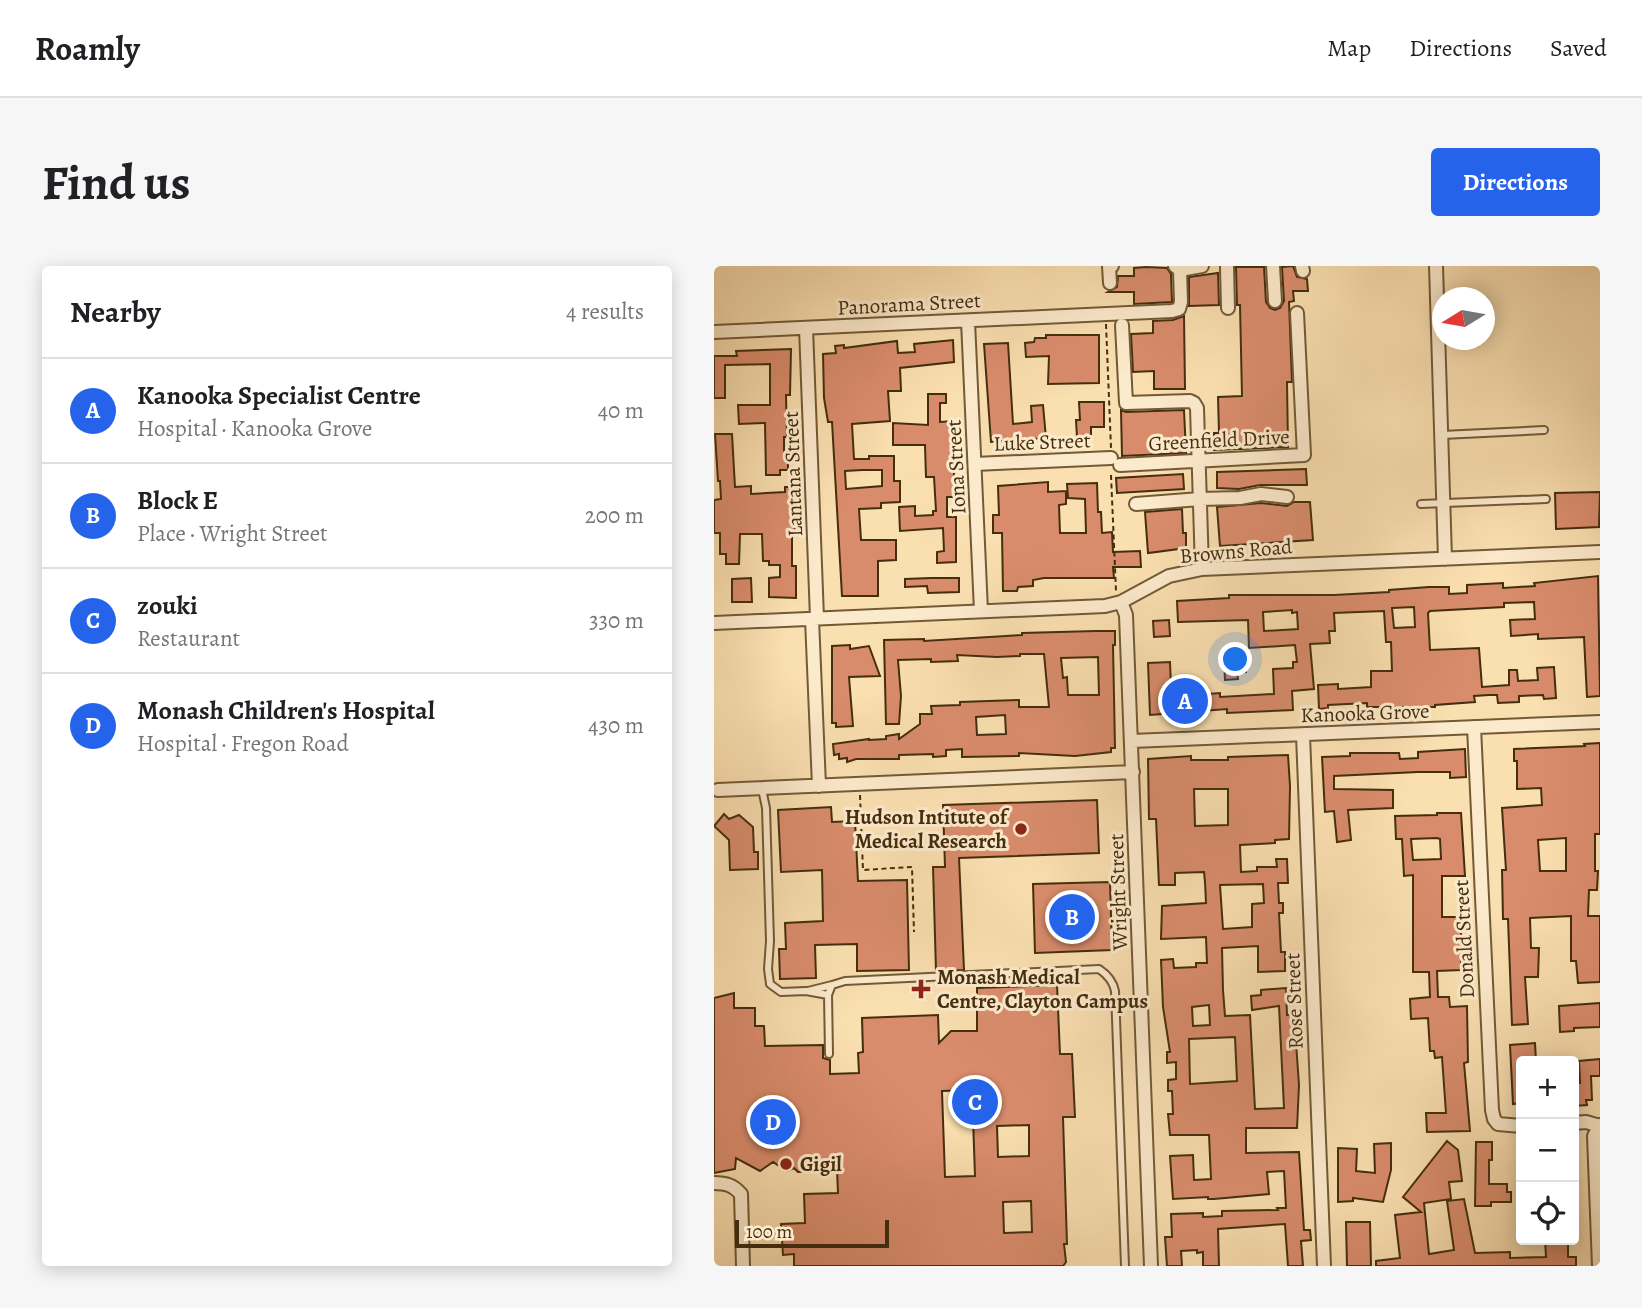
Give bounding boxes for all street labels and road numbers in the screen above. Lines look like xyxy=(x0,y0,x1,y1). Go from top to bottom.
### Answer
street label: Panorama Street xyxy=(837,286,981,322)
street label: Lantana Street xyxy=(777,411,809,537)
street label: Iona Street xyxy=(940,419,972,515)
street label: Greenfield Drive xyxy=(1148,422,1290,458)
street label: Luke Street xyxy=(993,426,1091,458)
street label: Browns Road xyxy=(1179,532,1294,570)
street label: Kanooka Grove xyxy=(1300,697,1430,729)
street label: Wright Street xyxy=(1102,833,1134,952)
street label: Donald Street xyxy=(1447,879,1481,999)
street label: Rose Street xyxy=(1278,952,1310,1050)

